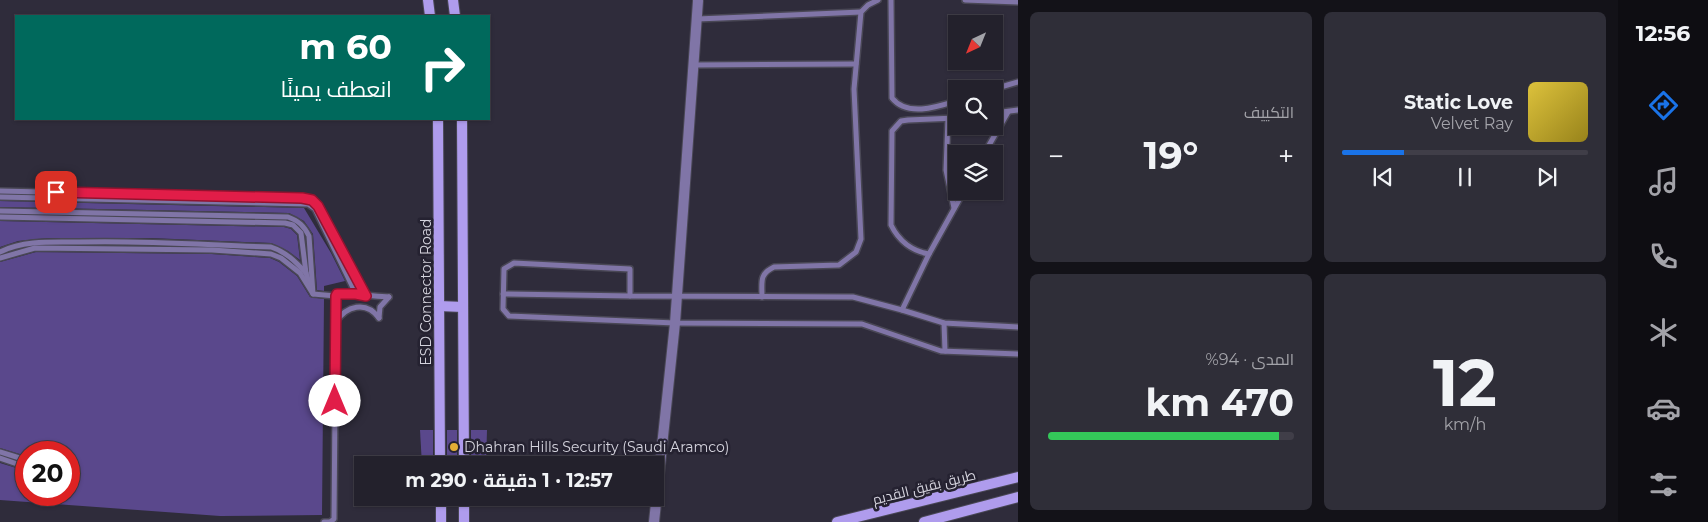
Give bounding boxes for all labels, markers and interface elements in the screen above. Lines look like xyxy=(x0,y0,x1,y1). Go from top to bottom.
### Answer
north arrow xyxy=(948,15,1002,70)
map controls xyxy=(948,15,1003,200)
text: 12:56 xyxy=(1636,20,1690,47)
text: 60 m xyxy=(299,25,392,68)
icon: right xyxy=(410,35,475,100)
text: انعطف يمينًا xyxy=(281,76,392,103)
button: search xyxy=(948,80,1003,135)
icon: directions xyxy=(1646,88,1681,123)
text: Static Love xyxy=(1404,91,1513,114)
text: التكييف xyxy=(1244,103,1294,122)
text: Velvet Ray xyxy=(1431,114,1513,133)
text: 19° xyxy=(1144,132,1199,179)
text: − xyxy=(1048,139,1064,173)
text: + xyxy=(1278,139,1294,173)
button: layers xyxy=(948,145,1003,200)
icon: previous xyxy=(1369,163,1397,191)
icon: pause xyxy=(1451,163,1479,191)
icon: next xyxy=(1533,163,1561,191)
icon: music xyxy=(1646,164,1681,199)
pin xyxy=(35,171,77,213)
icon: arrive xyxy=(42,178,70,206)
street label: ESD Connector Road xyxy=(417,218,435,366)
icon: phone xyxy=(1646,239,1681,274)
icon: climate xyxy=(1646,315,1681,350)
text: 12 xyxy=(1433,343,1497,422)
text: المدى · 94% xyxy=(1206,350,1294,369)
position arrow xyxy=(308,374,360,426)
text: 470 km xyxy=(1145,379,1294,426)
icon: car xyxy=(1646,391,1681,426)
text: km/h xyxy=(1444,415,1486,434)
place label: Dhahran Hills Security (Saudi Aramco) xyxy=(464,438,729,456)
speed limit sign: 20 xyxy=(15,441,80,506)
marker: Dhahran Hills Security (Saudi Aramco) xyxy=(448,441,460,453)
street label: طريق بقيق القديم xyxy=(871,465,978,509)
icon: filters xyxy=(1646,467,1681,502)
text: 12:57 · 1 دقيقة · 290 m xyxy=(405,469,613,492)

